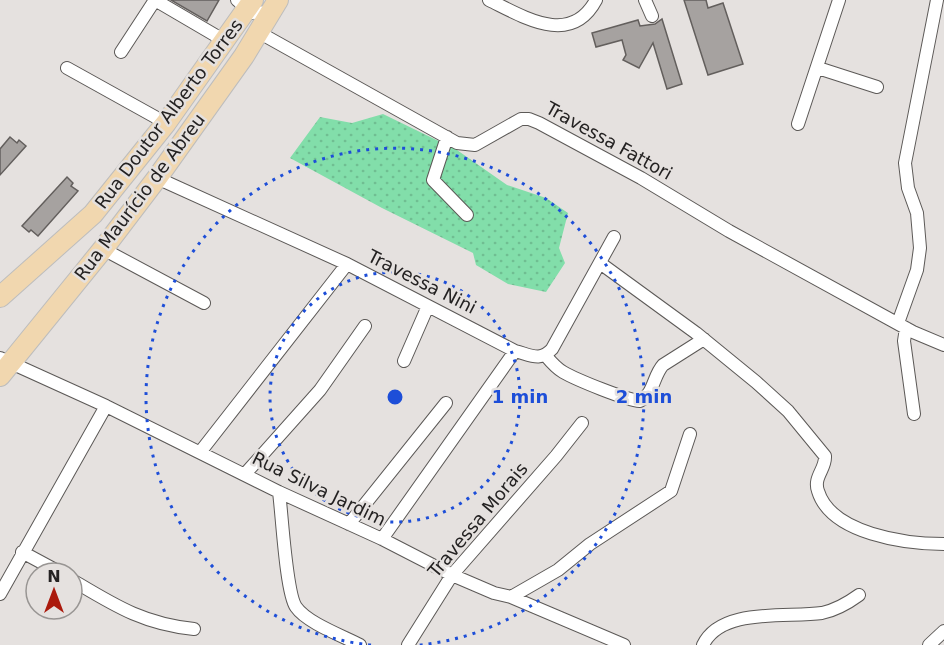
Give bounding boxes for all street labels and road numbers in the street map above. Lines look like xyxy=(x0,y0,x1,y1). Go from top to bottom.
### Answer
street label: Rua Doutor Alberto Torres xyxy=(90,15,247,213)
street label: Travessa Fattori xyxy=(541,97,676,184)
street label: Rua Maurício de Abreu xyxy=(70,109,209,284)
street label: Travessa Nini xyxy=(364,245,480,318)
street label: Rua Silva Jardim xyxy=(249,447,389,530)
street label: Travessa Morais xyxy=(423,458,532,582)

